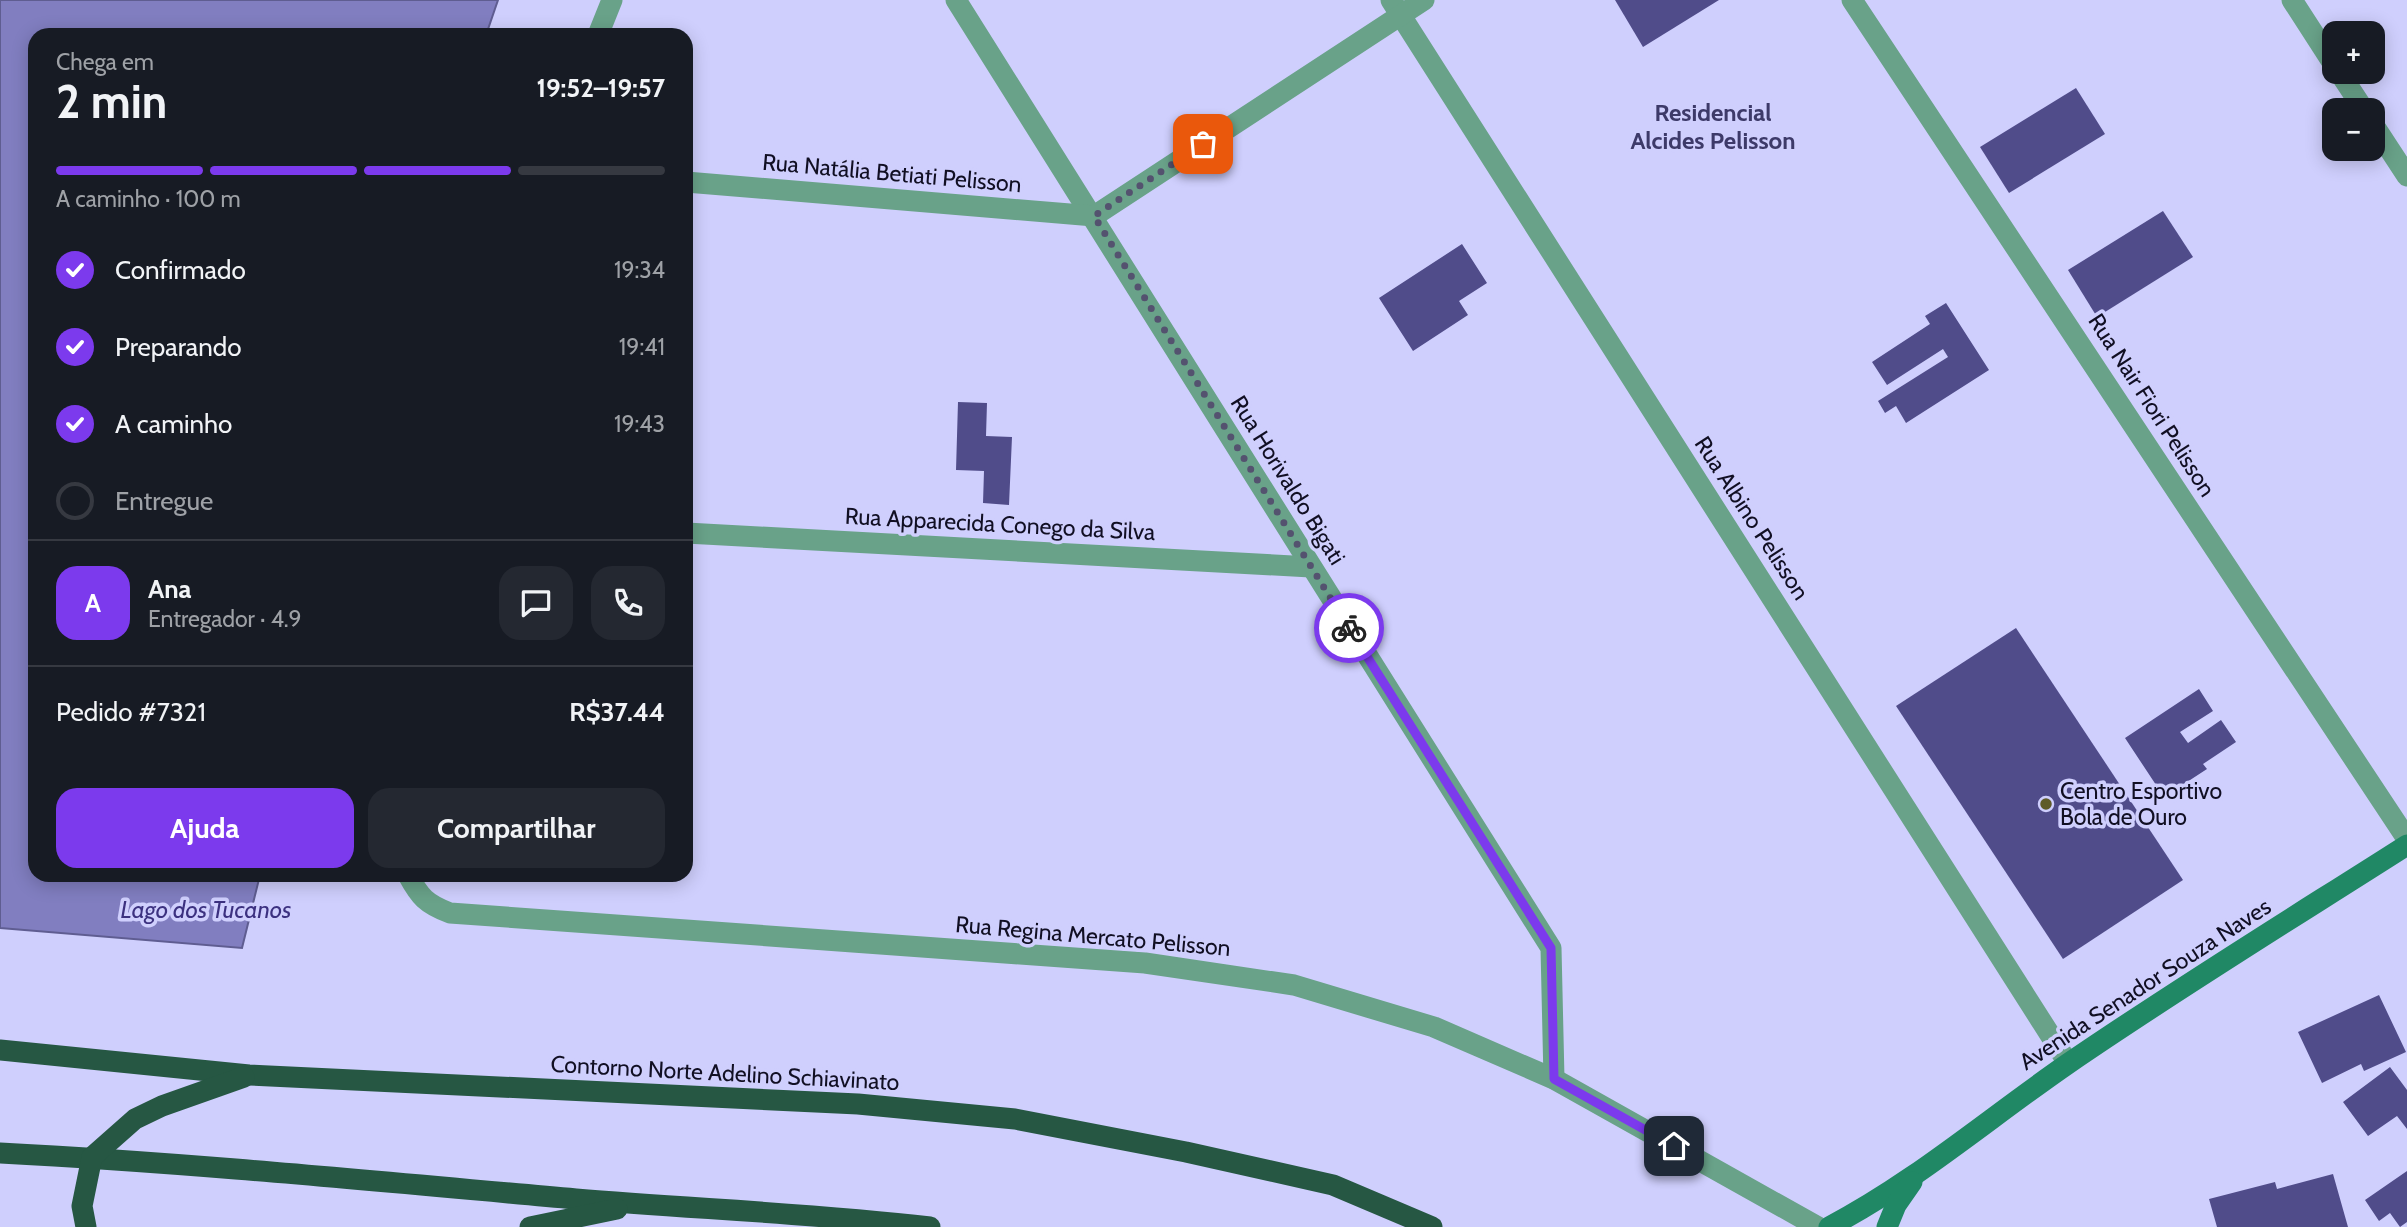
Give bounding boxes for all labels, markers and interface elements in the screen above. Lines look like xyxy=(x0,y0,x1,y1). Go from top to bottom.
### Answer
map controls xyxy=(2322,21,2385,161)
button: + xyxy=(2322,21,2385,84)
text: Chega em xyxy=(56,48,154,76)
text: 19:52–19:57 xyxy=(536,72,665,104)
text: 2 min xyxy=(56,74,167,130)
district label: Residencial Alcides Pelisson xyxy=(1631,98,1795,155)
button: − xyxy=(2322,98,2385,161)
pin xyxy=(1173,114,1233,174)
icon: bag xyxy=(1184,125,1222,163)
street label: Rua Natália Betiati Pelisson xyxy=(761,148,1023,198)
text: A caminho · 100 m xyxy=(56,185,241,213)
icon: check xyxy=(56,251,94,289)
text: Confirmado xyxy=(115,254,246,286)
text: 19:34 xyxy=(614,256,665,284)
street label: Rua Nair Fiori Pelisson xyxy=(2082,308,2222,502)
icon: check xyxy=(56,328,94,366)
text: Preparando xyxy=(115,331,242,363)
text: 19:41 xyxy=(619,333,665,361)
street label: Rua Horivaldo Bigati xyxy=(1225,390,1351,570)
icon: check xyxy=(56,405,94,443)
text: A caminho xyxy=(115,408,232,440)
text: 19:43 xyxy=(614,410,665,438)
street label: Rua Albino Pelisson xyxy=(1689,431,1815,605)
text: Entregue xyxy=(115,485,213,517)
street label: Rua Apparecida Conego da Silva xyxy=(844,502,1156,546)
button: chat xyxy=(499,566,573,640)
button: phone xyxy=(591,566,665,640)
text: Ana xyxy=(148,573,192,605)
text: A xyxy=(85,587,101,619)
courier xyxy=(1314,593,1384,663)
text: Entregador · 4.9 xyxy=(148,605,302,633)
icon: bike xyxy=(1330,609,1368,647)
text: Pedido #7321 xyxy=(56,696,206,728)
text: R$37.44 xyxy=(569,696,665,728)
place label: Centro Esportivo Bola de Ouro xyxy=(2060,777,2222,831)
button: Ajuda xyxy=(56,788,354,868)
button: Compartilhar xyxy=(368,788,665,868)
marker: Centro Esportivo Bola de Ouro xyxy=(2038,796,2054,812)
street label: Avenida Senador Souza Naves xyxy=(2014,892,2276,1076)
water label: Lago dos Tucanos xyxy=(121,895,291,924)
street label: Rua Regina Mercato Pelisson xyxy=(954,910,1232,962)
street label: Contorno Norte Adelino Schiavinato xyxy=(550,1050,900,1096)
pin xyxy=(1644,1116,1704,1176)
icon: home xyxy=(1655,1127,1693,1165)

